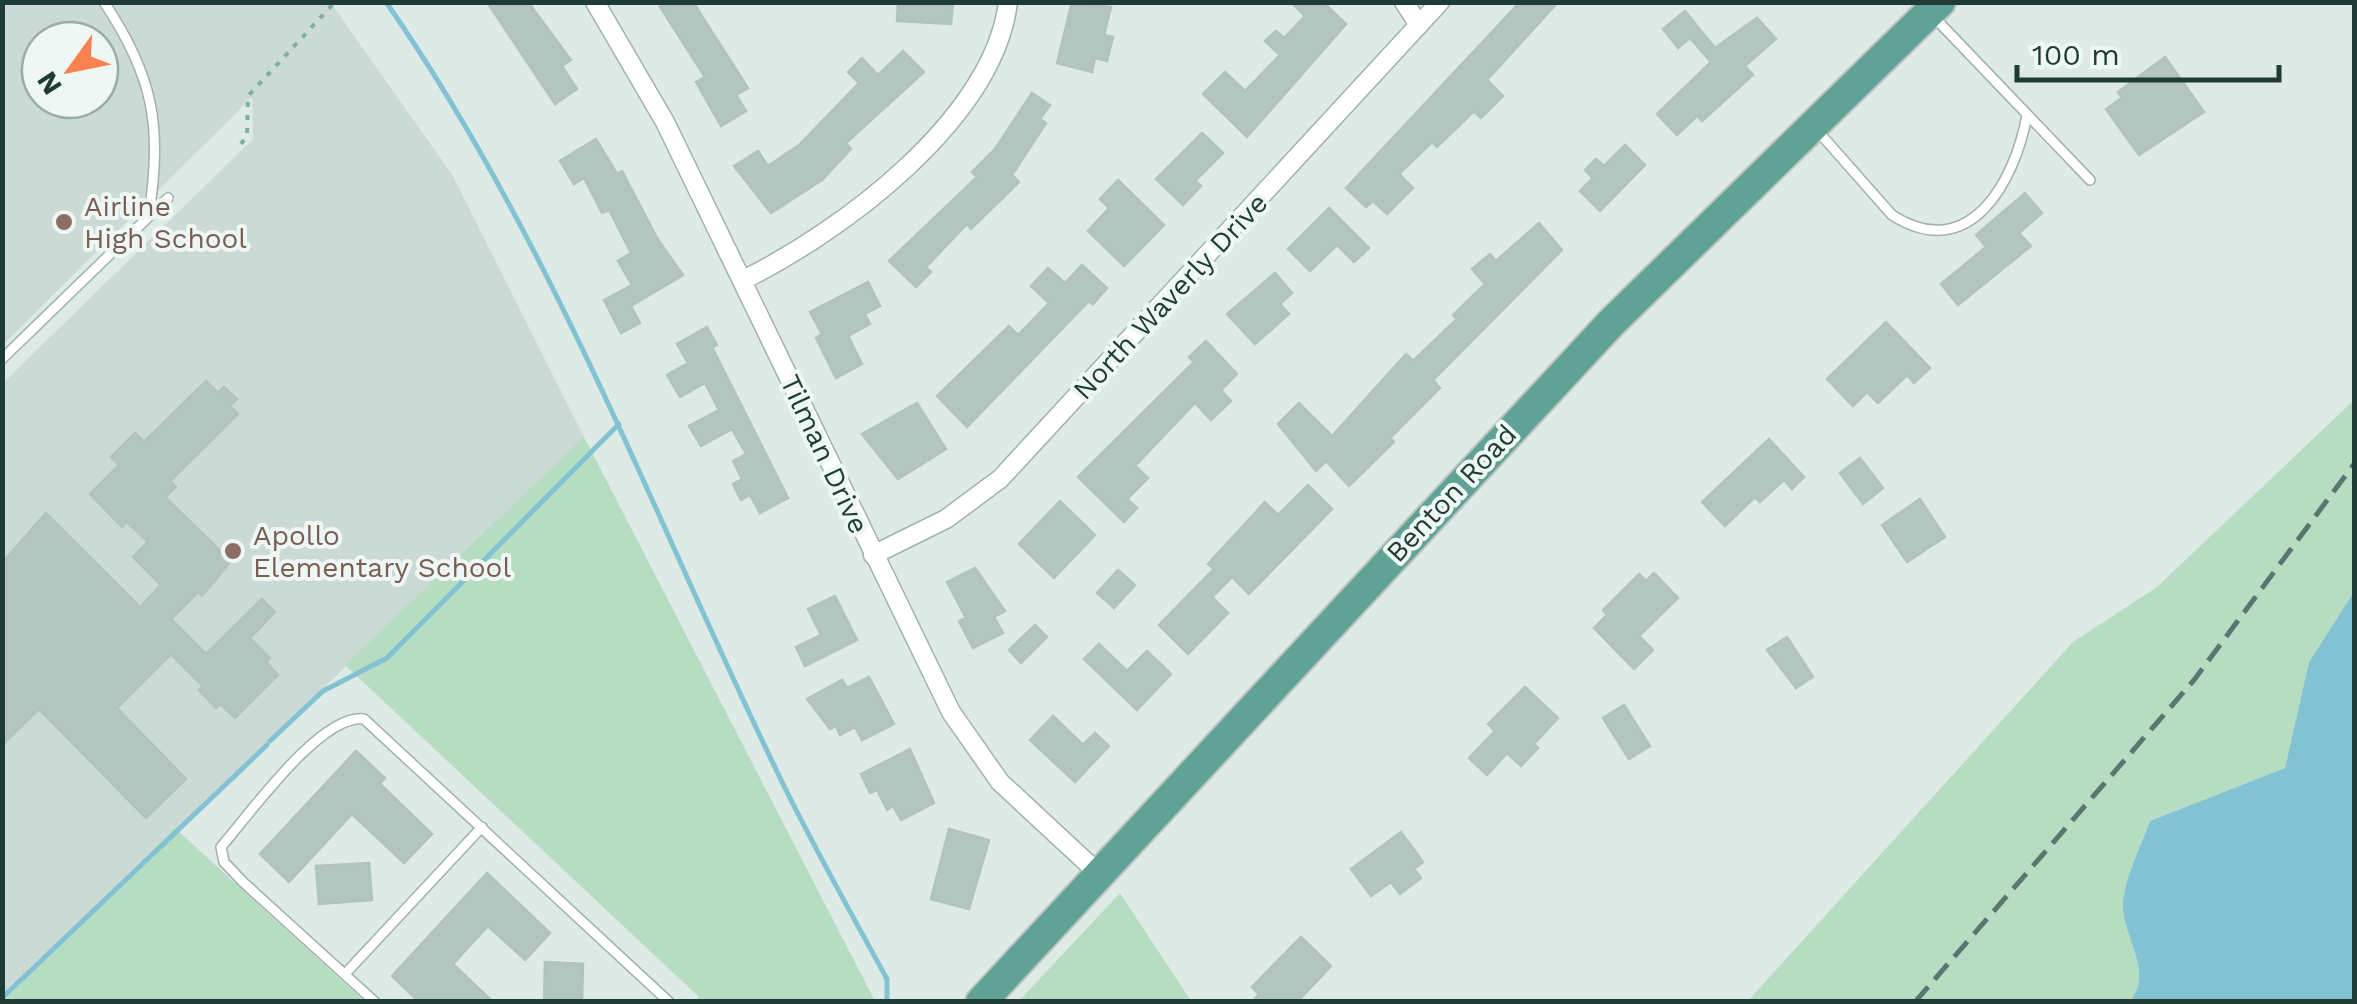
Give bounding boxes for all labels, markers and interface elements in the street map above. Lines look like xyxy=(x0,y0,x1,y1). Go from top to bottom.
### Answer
north arrow xyxy=(20,20,120,120)
scale bar xyxy=(2017,20,2280,82)
text: 100 m xyxy=(2032,37,2120,72)
text: N xyxy=(30,66,69,101)
street label: North Waverly Drive xyxy=(1066,186,1274,406)
place label: Airline High School xyxy=(84,190,247,255)
marker: Airline High School xyxy=(53,211,75,233)
street label: Tilman Drive xyxy=(773,370,876,539)
street label: Benton Road xyxy=(1380,418,1523,569)
place label: Apollo Elementary School xyxy=(253,519,511,584)
marker: Apollo Elementary School xyxy=(222,540,244,562)

